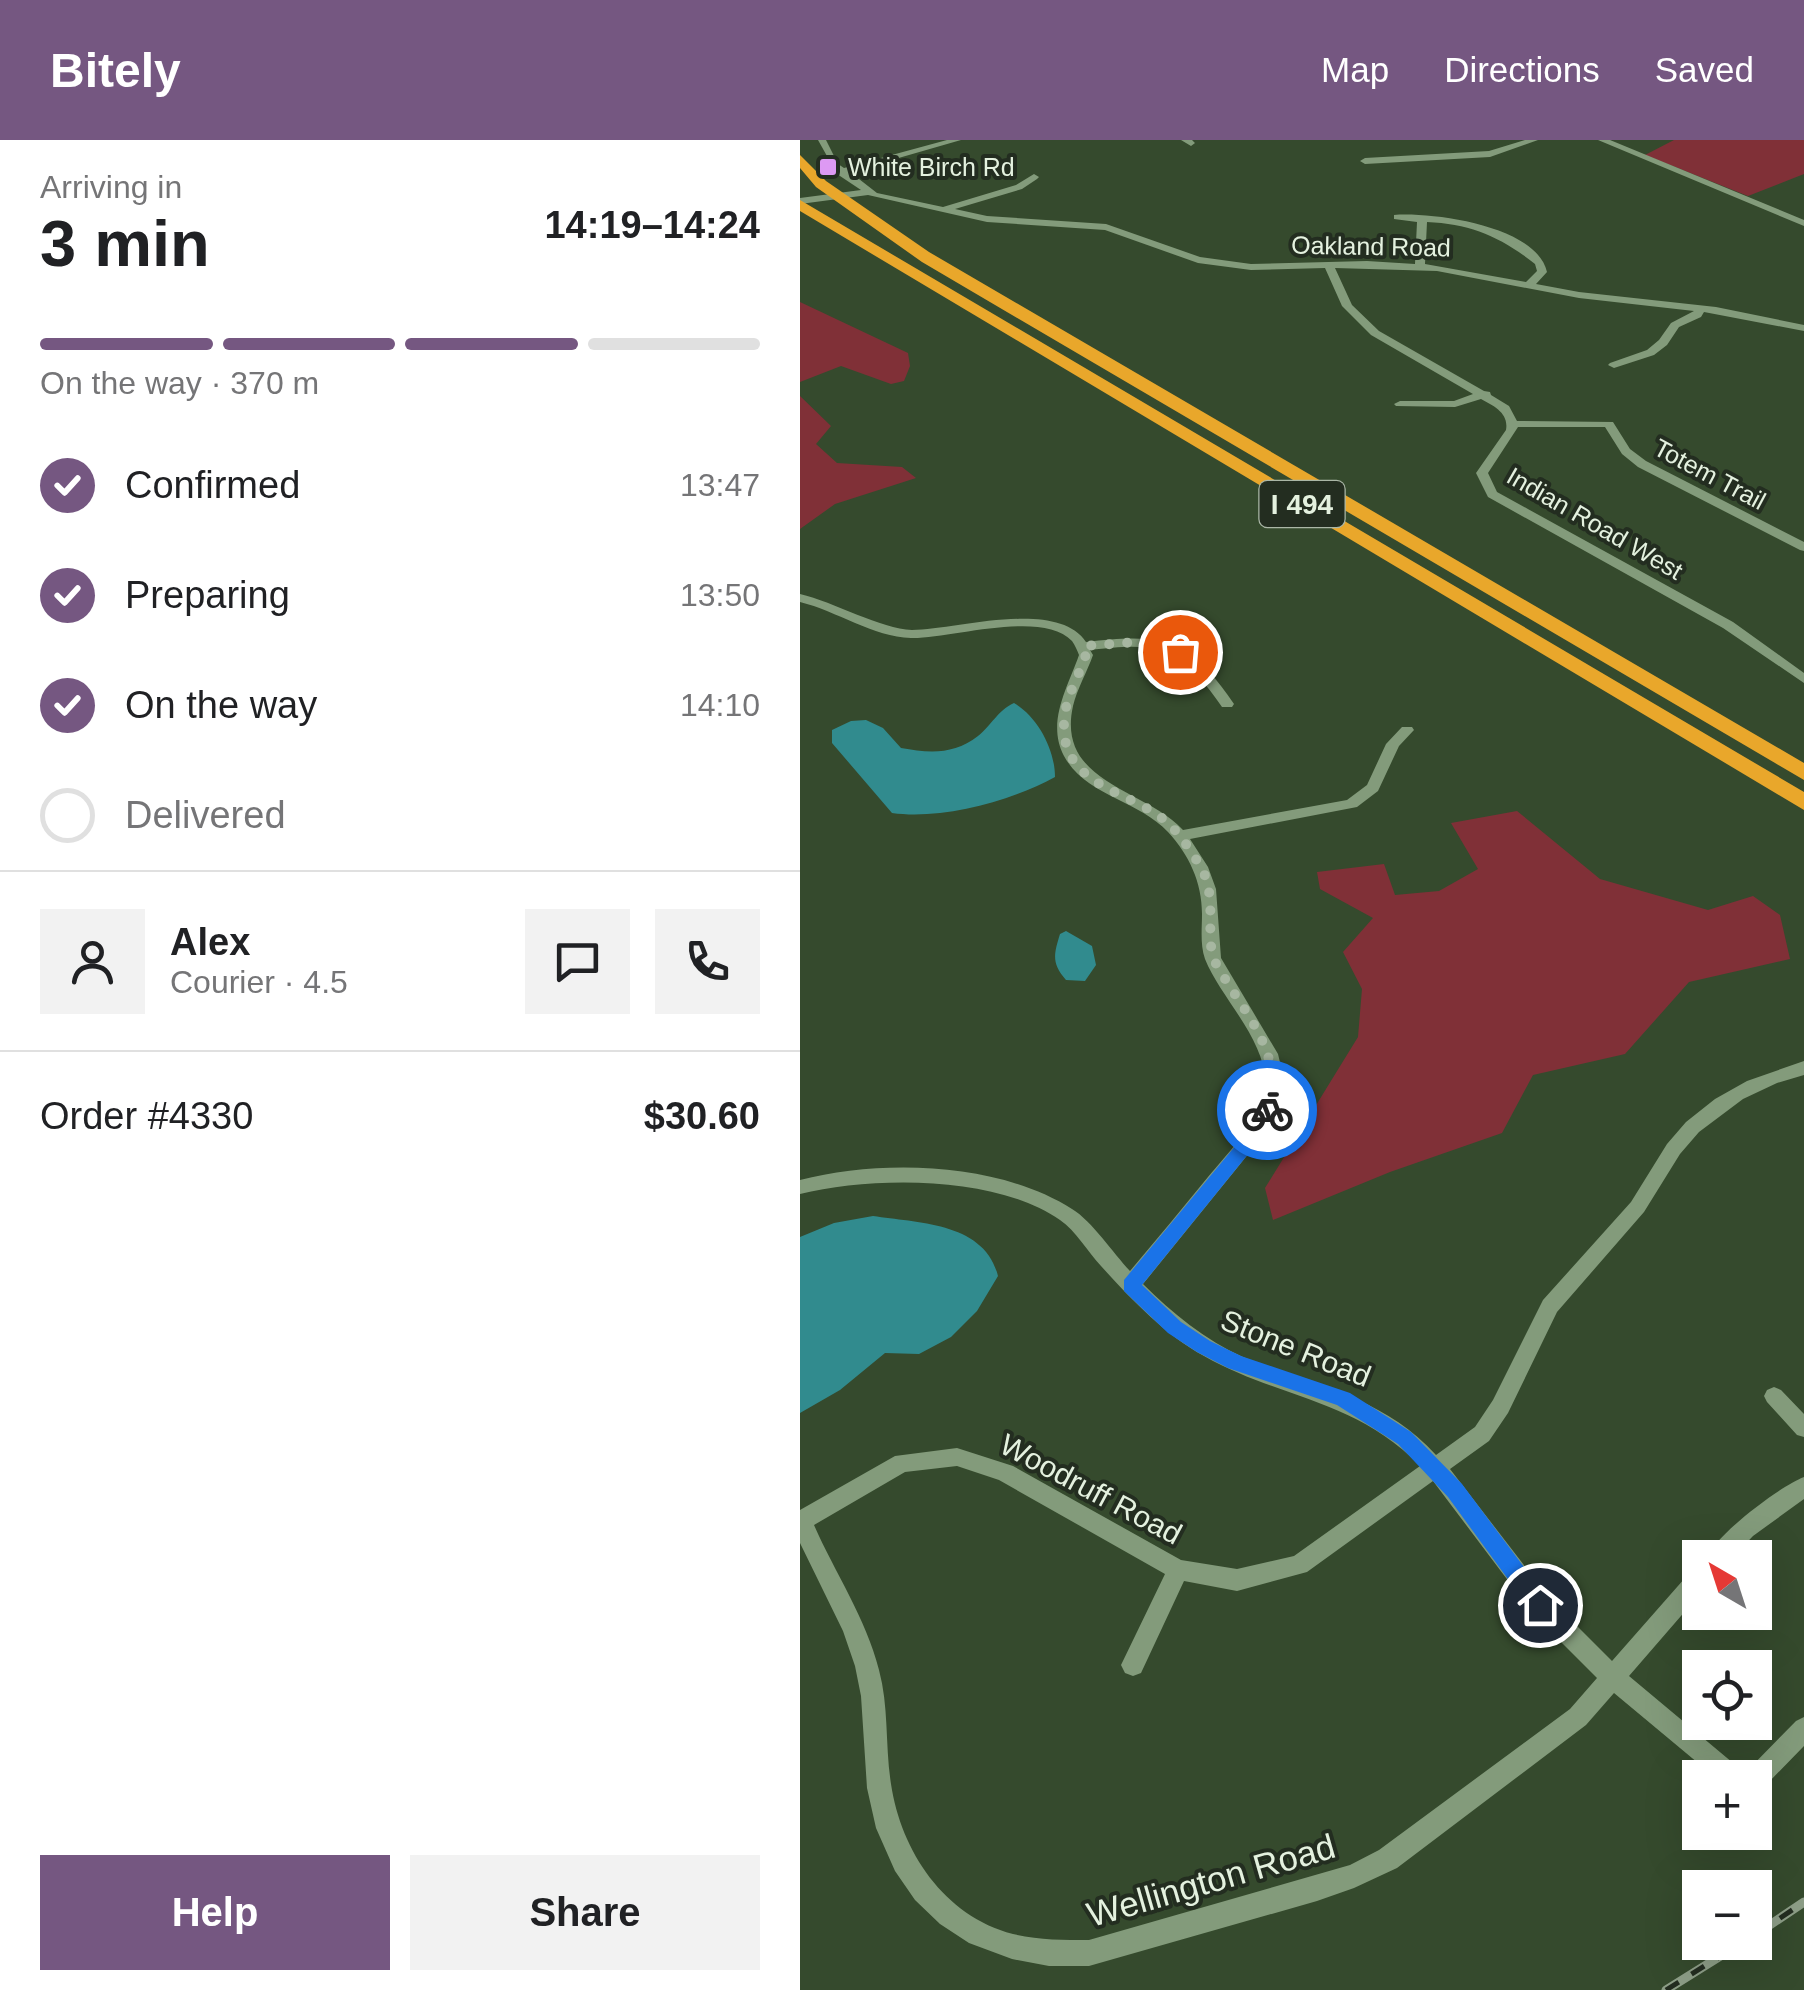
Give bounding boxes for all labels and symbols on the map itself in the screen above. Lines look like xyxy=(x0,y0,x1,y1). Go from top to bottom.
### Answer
place label: White Birch Rd xyxy=(848,153,1015,181)
marker: White Birch Rd xyxy=(817,156,839,178)
street label: Oakland Road xyxy=(1291,231,1451,261)
street label: Totem Trail xyxy=(1649,433,1771,515)
street label: Indian Road West xyxy=(1502,461,1688,585)
road number: I 494 xyxy=(1260,481,1344,527)
pin xyxy=(1138,610,1223,695)
courier xyxy=(1217,1060,1317,1160)
street label: Stone Road xyxy=(1216,1303,1376,1393)
street label: Woodruff Road xyxy=(995,1427,1187,1551)
north arrow xyxy=(1682,1540,1772,1630)
pin xyxy=(1498,1563,1583,1648)
street label: Wellington Road xyxy=(1082,1826,1340,1934)

